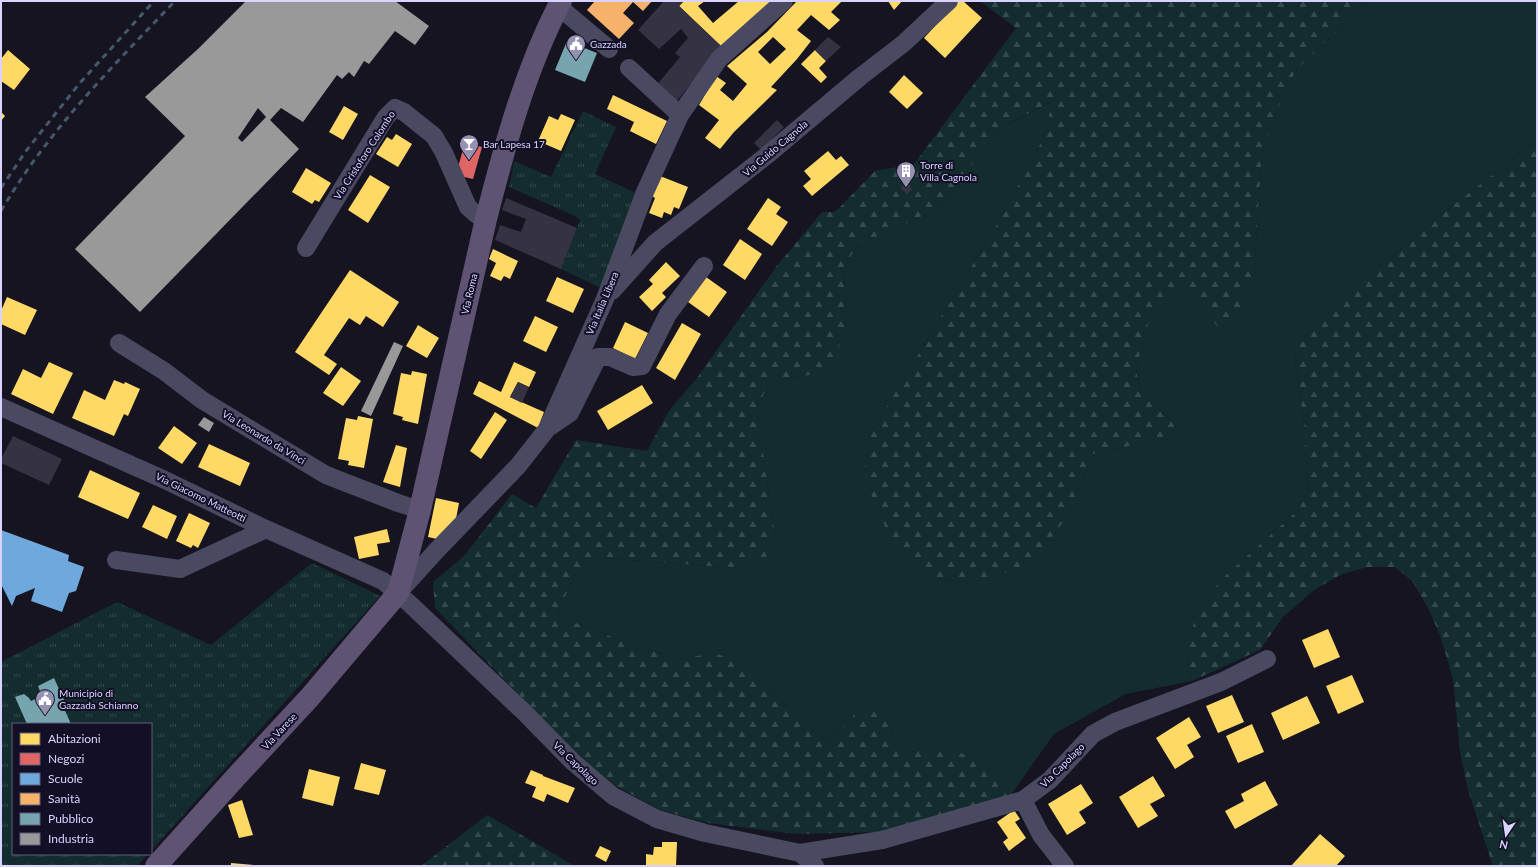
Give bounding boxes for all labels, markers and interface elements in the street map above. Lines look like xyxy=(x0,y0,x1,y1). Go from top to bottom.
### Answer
public building icon: Gazzada xyxy=(565,33,587,61)
place label: Gazzada xyxy=(590,38,627,50)
street label: Via Cristoforo Colombo xyxy=(331,108,397,202)
street label: Via Guido Cagnola xyxy=(740,117,810,179)
bar icon: Bar Lapesa 17 xyxy=(458,133,480,161)
place label: Bar Lapesa 17 xyxy=(483,138,545,150)
place label: Torre di Villa Cagnola xyxy=(920,159,977,183)
building icon: Torre di Villa Cagnola xyxy=(895,160,917,188)
street label: Via Italia Libera xyxy=(583,270,621,336)
street label: Via Roma xyxy=(458,272,480,316)
street label: Via Leonardo da Vinci xyxy=(220,407,308,467)
street label: Via Giacomo Matteotti xyxy=(154,470,248,524)
place label: Municipio di Gazzada Schianno xyxy=(59,687,139,711)
public building icon: Municipio di Gazzada Schianno xyxy=(34,688,56,716)
street label: Via Varese xyxy=(259,710,299,752)
legend xyxy=(12,723,152,855)
text: Abitazioni xyxy=(48,731,101,746)
street label: Via Capolago xyxy=(551,739,601,787)
street label: Via Capolago xyxy=(1037,740,1087,790)
text: Negozi xyxy=(48,751,85,766)
text: Scuole xyxy=(48,771,83,786)
text: Sanità xyxy=(48,791,80,806)
text: Pubblico xyxy=(48,811,94,826)
north arrow xyxy=(1486,815,1526,855)
text: Industria xyxy=(48,831,94,846)
text: N xyxy=(1498,838,1509,853)

